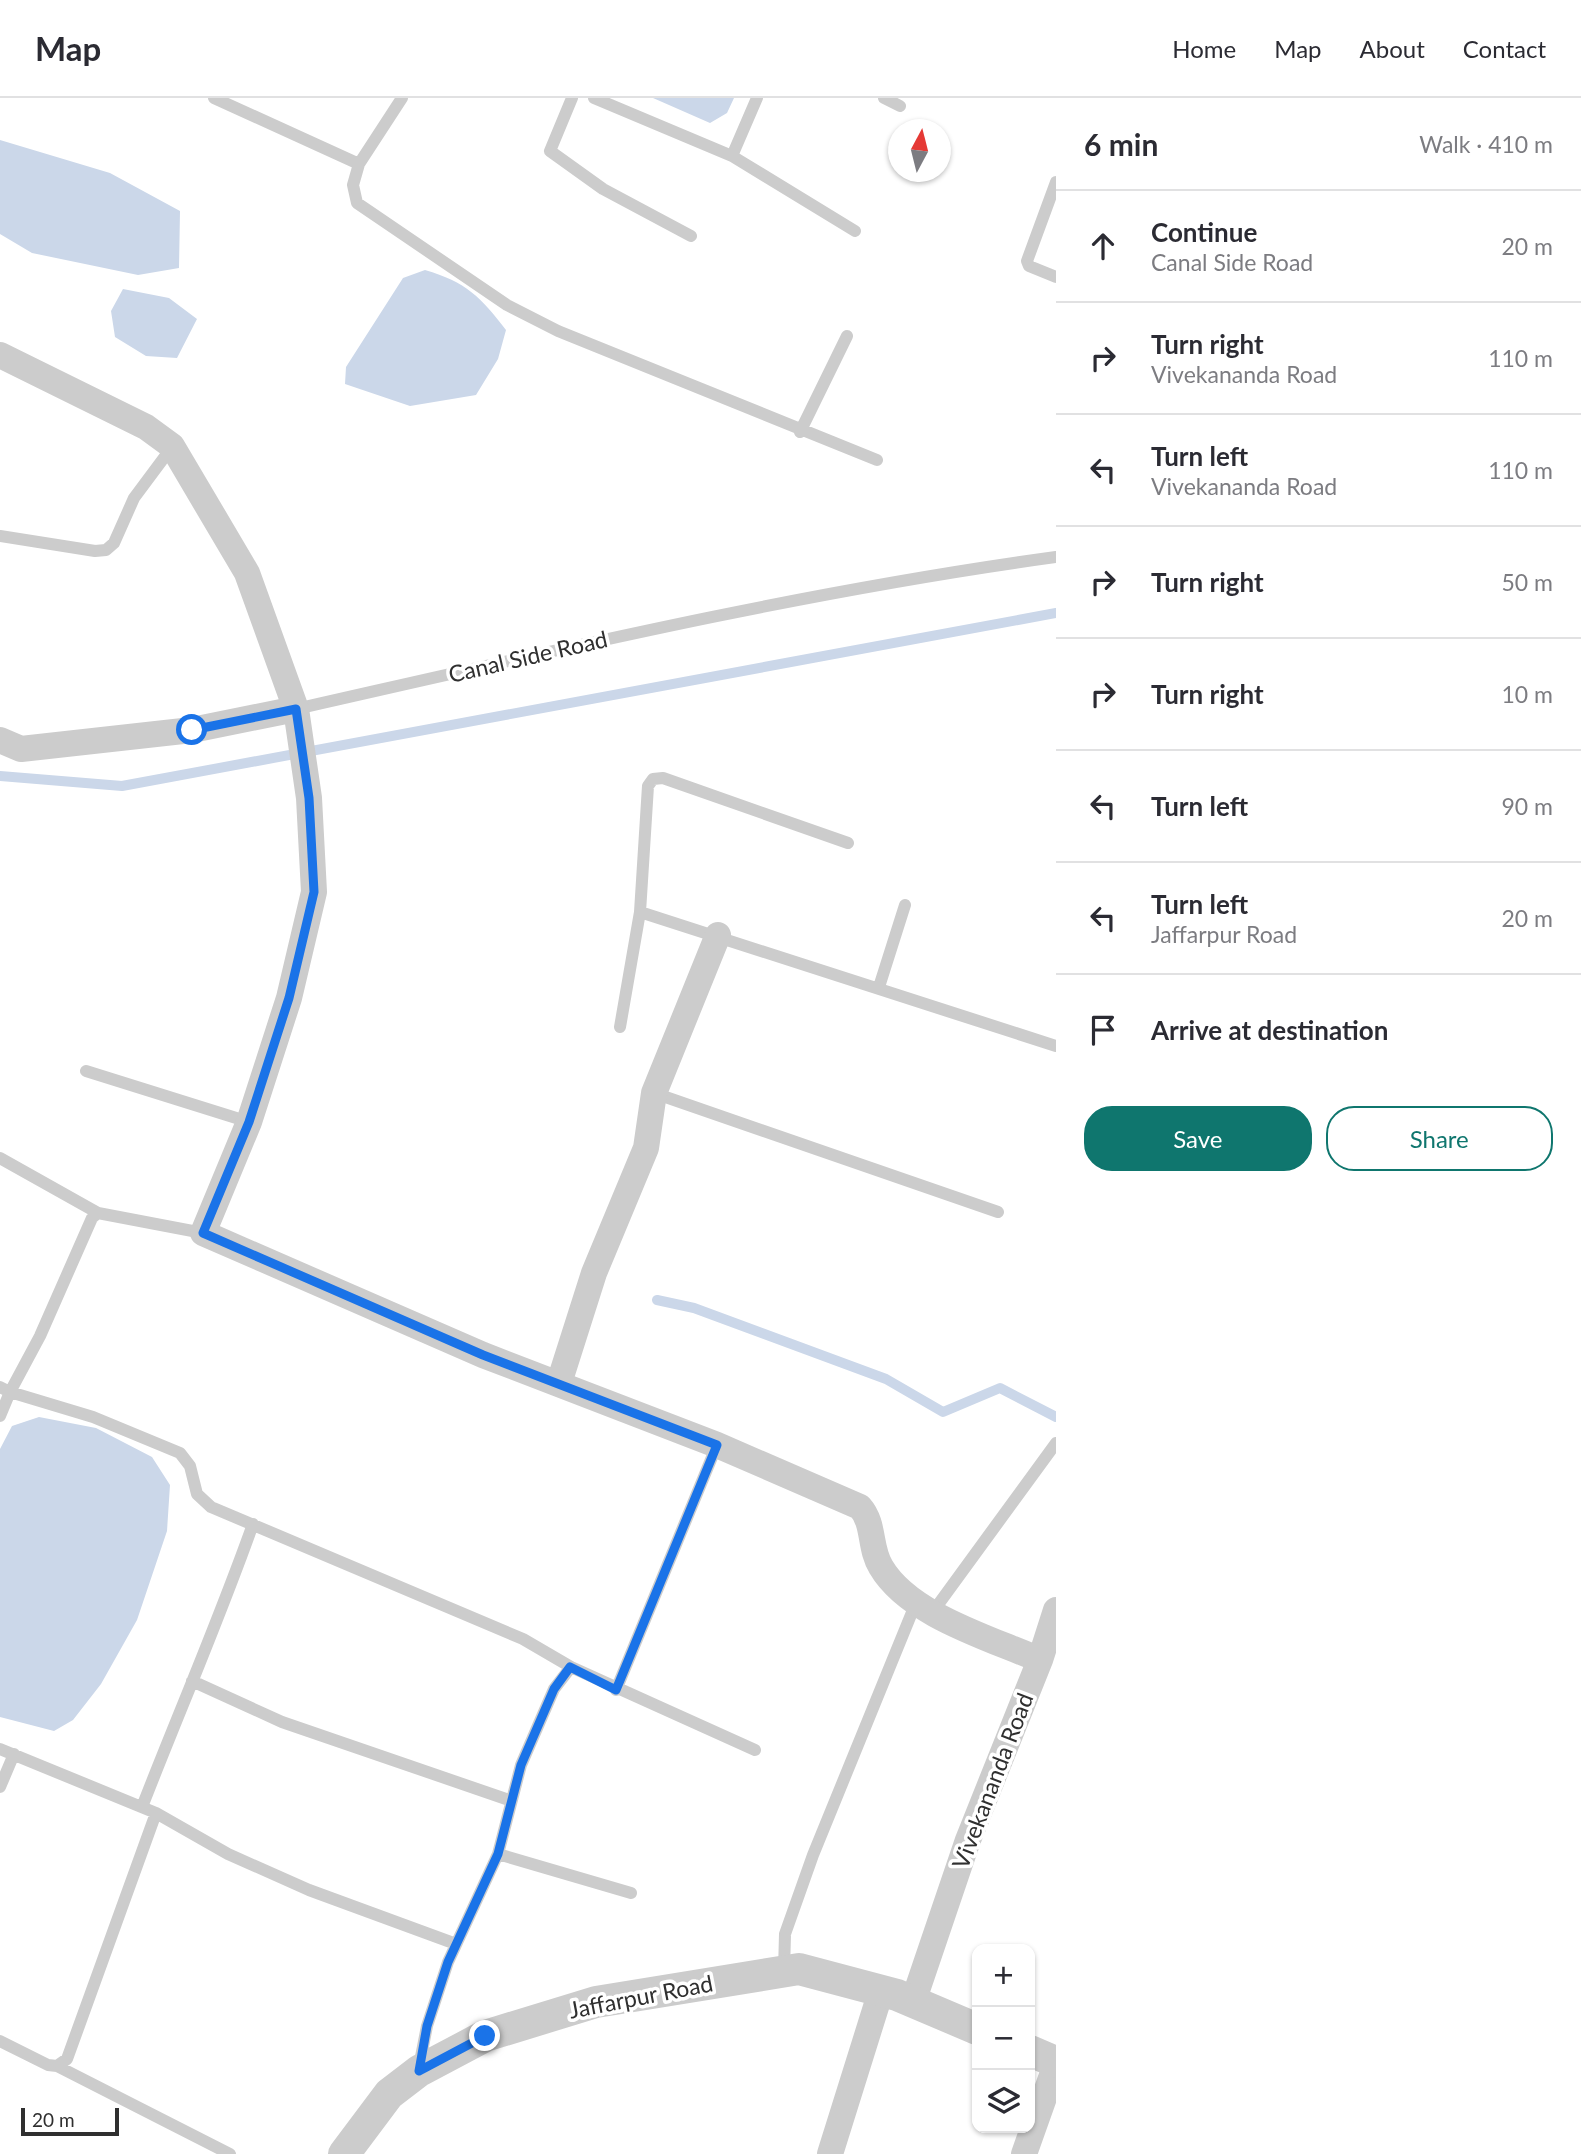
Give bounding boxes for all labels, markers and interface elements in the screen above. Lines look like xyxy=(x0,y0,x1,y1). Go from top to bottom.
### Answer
text: Map xyxy=(35,28,101,68)
text: Home xyxy=(1172,34,1236,63)
text: Map xyxy=(1274,34,1322,63)
text: About xyxy=(1360,34,1425,63)
text: Contact xyxy=(1463,34,1546,63)
north arrow xyxy=(888,119,951,182)
text: 6 min xyxy=(1084,126,1158,162)
text: Walk · 410 m xyxy=(1419,130,1553,158)
text: Continue xyxy=(1151,216,1257,248)
icon: ahead xyxy=(1084,227,1122,265)
text: 20 m xyxy=(1502,232,1553,260)
text: Canal Side Road xyxy=(1151,248,1313,276)
text: Turn right xyxy=(1151,328,1264,360)
icon: right xyxy=(1084,339,1122,377)
text: 110 m xyxy=(1488,344,1553,372)
text: Vivekananda Road xyxy=(1151,360,1337,388)
text: Turn left xyxy=(1151,440,1248,472)
icon: left xyxy=(1084,451,1122,489)
text: 110 m xyxy=(1488,456,1553,484)
text: Vivekananda Road xyxy=(1151,472,1337,500)
icon: right xyxy=(1084,563,1122,601)
text: Turn right xyxy=(1151,566,1264,598)
text: 50 m xyxy=(1502,568,1553,596)
street label: Canal Side Road xyxy=(446,624,610,688)
icon: right xyxy=(1084,675,1122,713)
text: Turn right xyxy=(1151,678,1264,710)
text: 10 m xyxy=(1502,680,1553,708)
route start xyxy=(176,714,207,745)
icon: left xyxy=(1084,787,1122,825)
text: Turn left xyxy=(1151,790,1248,822)
text: 90 m xyxy=(1502,792,1553,820)
text: Turn left xyxy=(1151,888,1248,920)
icon: left xyxy=(1084,899,1122,937)
text: 20 m xyxy=(1502,904,1553,932)
text: Jaffarpur Road xyxy=(1151,920,1297,948)
icon: arrive xyxy=(1084,1011,1122,1049)
text: Arrive at destination xyxy=(1151,1014,1388,1046)
button: Save xyxy=(1084,1106,1312,1171)
button: Share xyxy=(1326,1106,1553,1171)
street label: Vivekananda Road xyxy=(946,1689,1039,1873)
map controls xyxy=(972,1944,1035,2133)
button: + xyxy=(972,1944,1035,2007)
street label: Jaffarpur Road xyxy=(566,1968,715,2024)
button: − xyxy=(972,2007,1035,2070)
route end xyxy=(469,2020,500,2051)
button: layers xyxy=(972,2070,1035,2133)
scale bar xyxy=(21,2105,119,2137)
text: 20 m xyxy=(32,2108,75,2131)

